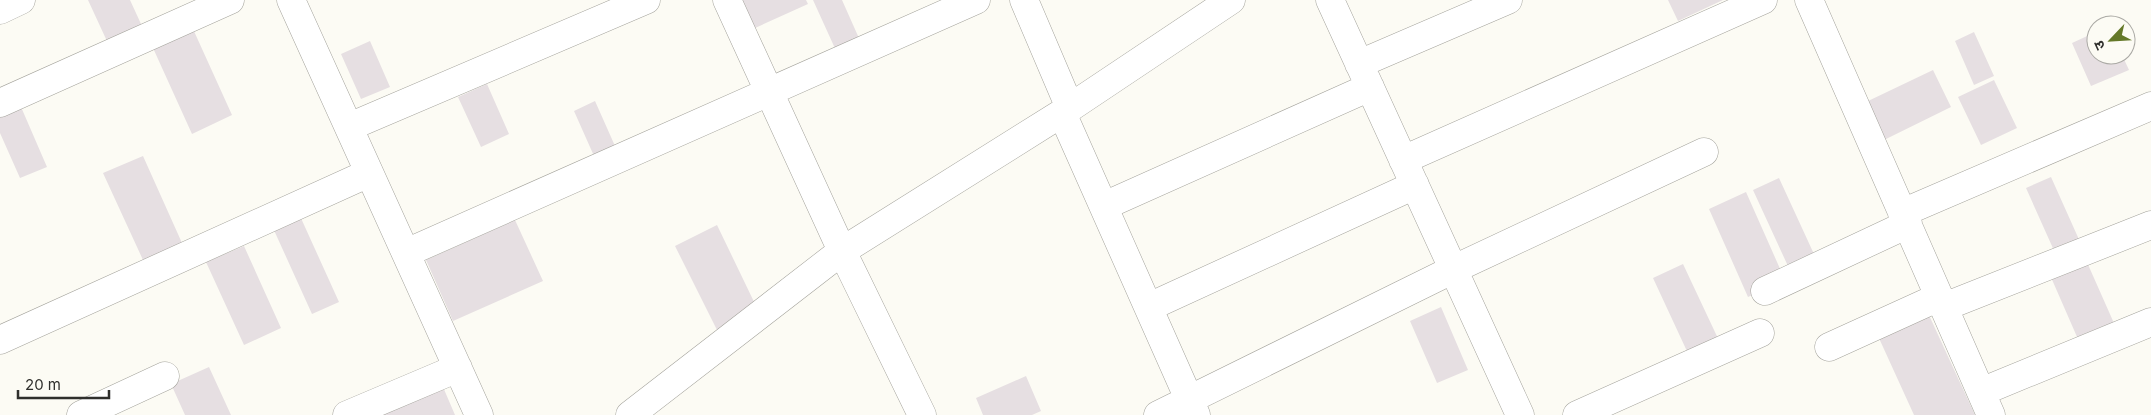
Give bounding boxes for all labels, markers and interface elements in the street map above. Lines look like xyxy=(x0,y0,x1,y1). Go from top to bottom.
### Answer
north arrow xyxy=(2086,15,2136,65)
text: उ xyxy=(2089,38,2108,53)
scale bar xyxy=(18,368,109,400)
text: 20 m xyxy=(25,375,61,394)

